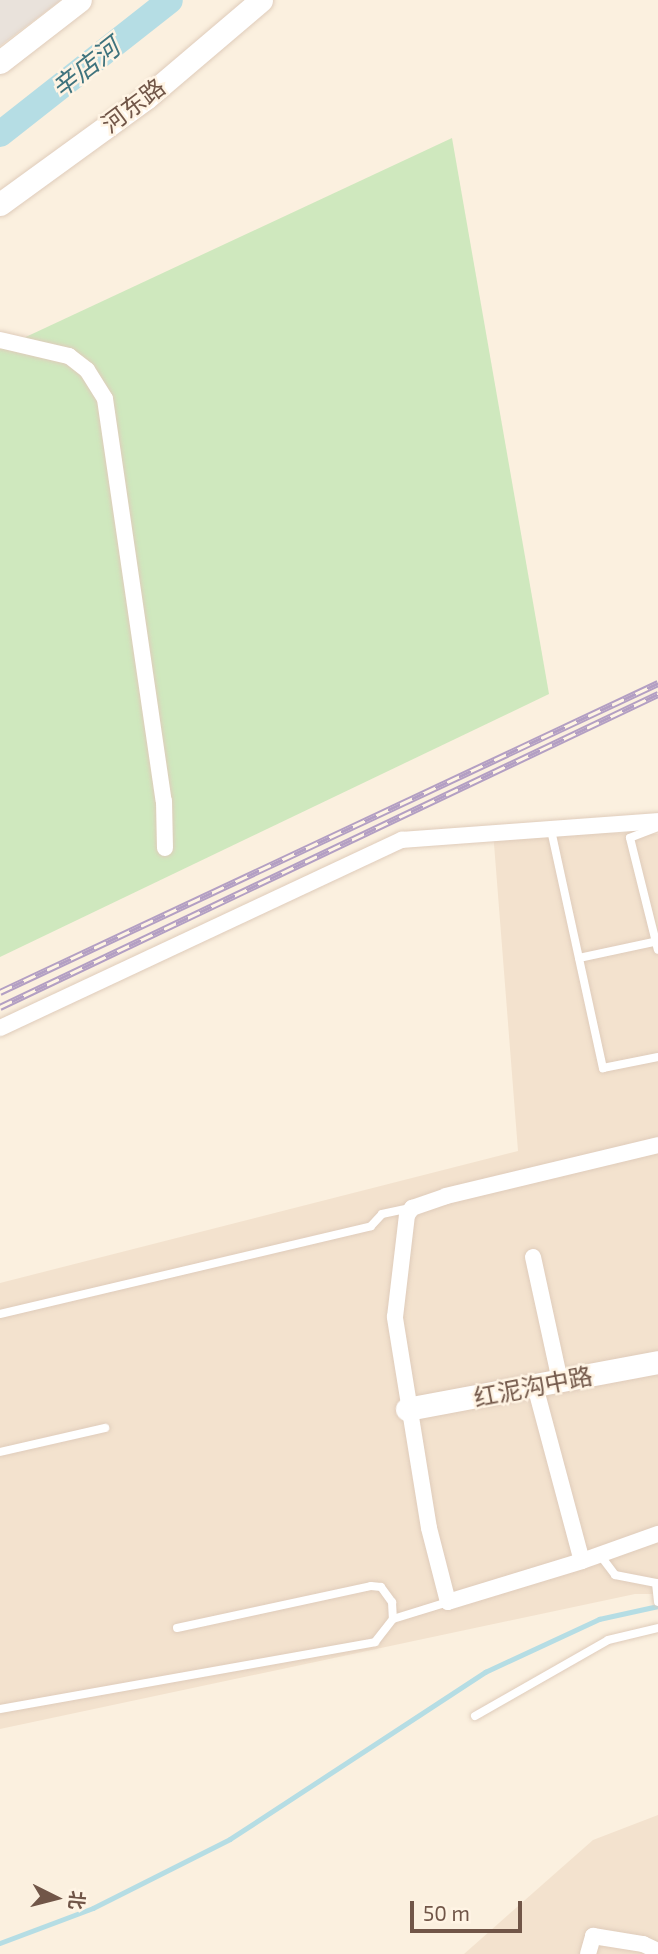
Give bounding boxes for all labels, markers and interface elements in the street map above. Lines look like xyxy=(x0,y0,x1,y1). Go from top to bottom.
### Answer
water label: 辛店河 xyxy=(45,31,125,103)
street label: 河东路 xyxy=(96,72,170,138)
street label: 红泥沟中路 xyxy=(471,1360,595,1412)
north arrow xyxy=(21,1863,91,1933)
scale bar xyxy=(413,1888,525,1932)
text: 北 xyxy=(65,1890,90,1911)
text: 50 m xyxy=(423,1900,470,1925)

